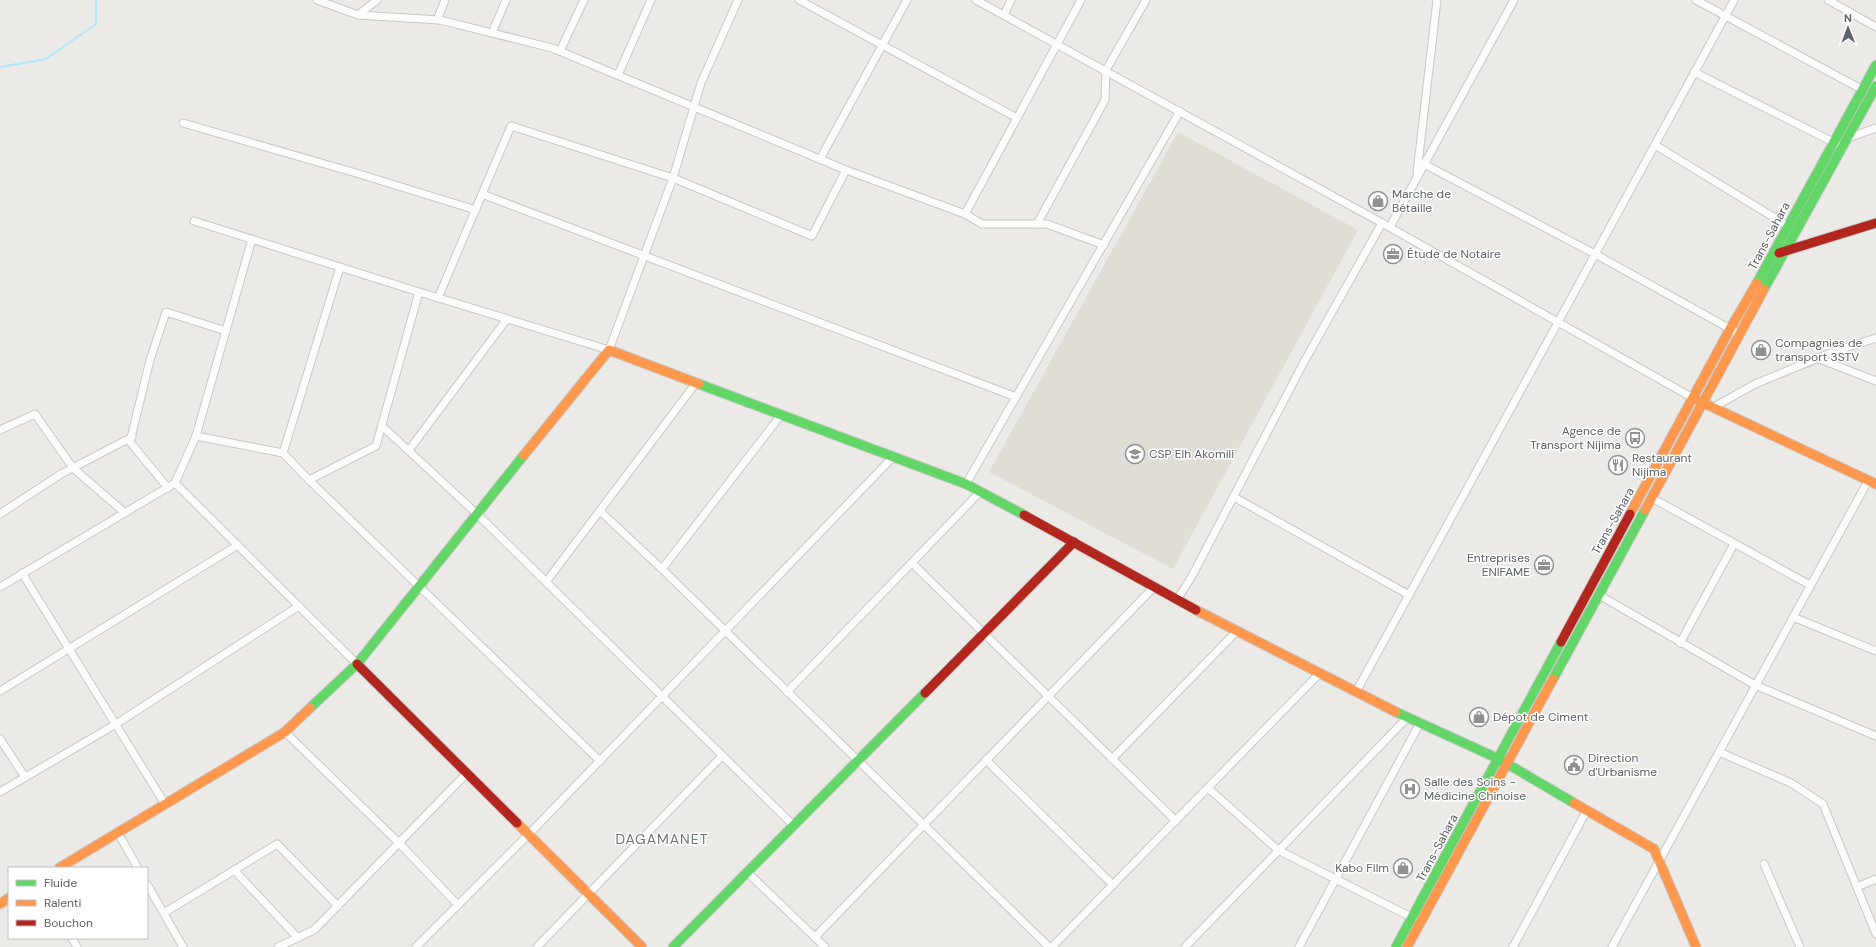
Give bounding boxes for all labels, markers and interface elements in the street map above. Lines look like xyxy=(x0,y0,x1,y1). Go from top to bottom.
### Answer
north arrow xyxy=(1828,8,1868,48)
text: N xyxy=(1844,11,1852,25)
place label: Marche de Bétaille xyxy=(1392,186,1451,216)
shop icon: Marche de Bétaille xyxy=(1367,190,1389,212)
street label: Trans-Sahara xyxy=(1744,199,1794,273)
office icon: Étude de Notaire xyxy=(1382,243,1404,265)
place label: Étude de Notaire xyxy=(1407,246,1501,262)
place label: Compagnies de transport 3STV xyxy=(1775,335,1862,365)
shop icon: Compagnies de transport 3STV xyxy=(1750,339,1772,361)
place label: Agence de Transport Nijima xyxy=(1530,423,1621,453)
bus stop icon: Agence de Transport Nijima xyxy=(1624,427,1646,449)
school or university icon: CSP Elh Akomili xyxy=(1124,443,1146,465)
place label: CSP Elh Akomili xyxy=(1149,446,1234,462)
place label: Restaurant Nijima xyxy=(1632,450,1692,480)
restaurant icon: Restaurant Nijima xyxy=(1607,454,1629,476)
street label: Trans-Sahara xyxy=(1588,485,1638,557)
place label: Entreprises ENIFAME xyxy=(1467,550,1530,580)
office icon: Entreprises ENIFAME xyxy=(1533,554,1555,576)
shop icon: Dépot de Ciment xyxy=(1468,706,1490,728)
place label: Dépot de Ciment xyxy=(1493,709,1589,725)
place label: Direction d'Urbanisme xyxy=(1588,750,1657,780)
public building icon: Direction d'Urbanisme xyxy=(1563,754,1585,776)
place label: Salle des Soins - Médicine Chinoise xyxy=(1424,774,1526,804)
hospital icon: Salle des Soins - Médicine Chinoise xyxy=(1399,778,1421,800)
street label: Trans-Sahara xyxy=(1412,811,1462,885)
district label: DAGAMANET xyxy=(615,830,709,848)
shop icon: Kabo Film xyxy=(1392,857,1414,879)
place label: Kabo Film xyxy=(1335,860,1389,876)
legend xyxy=(8,867,148,939)
text: Fluide xyxy=(44,875,77,891)
text: Ralenti xyxy=(44,895,82,911)
text: Bouchon xyxy=(44,915,93,931)

